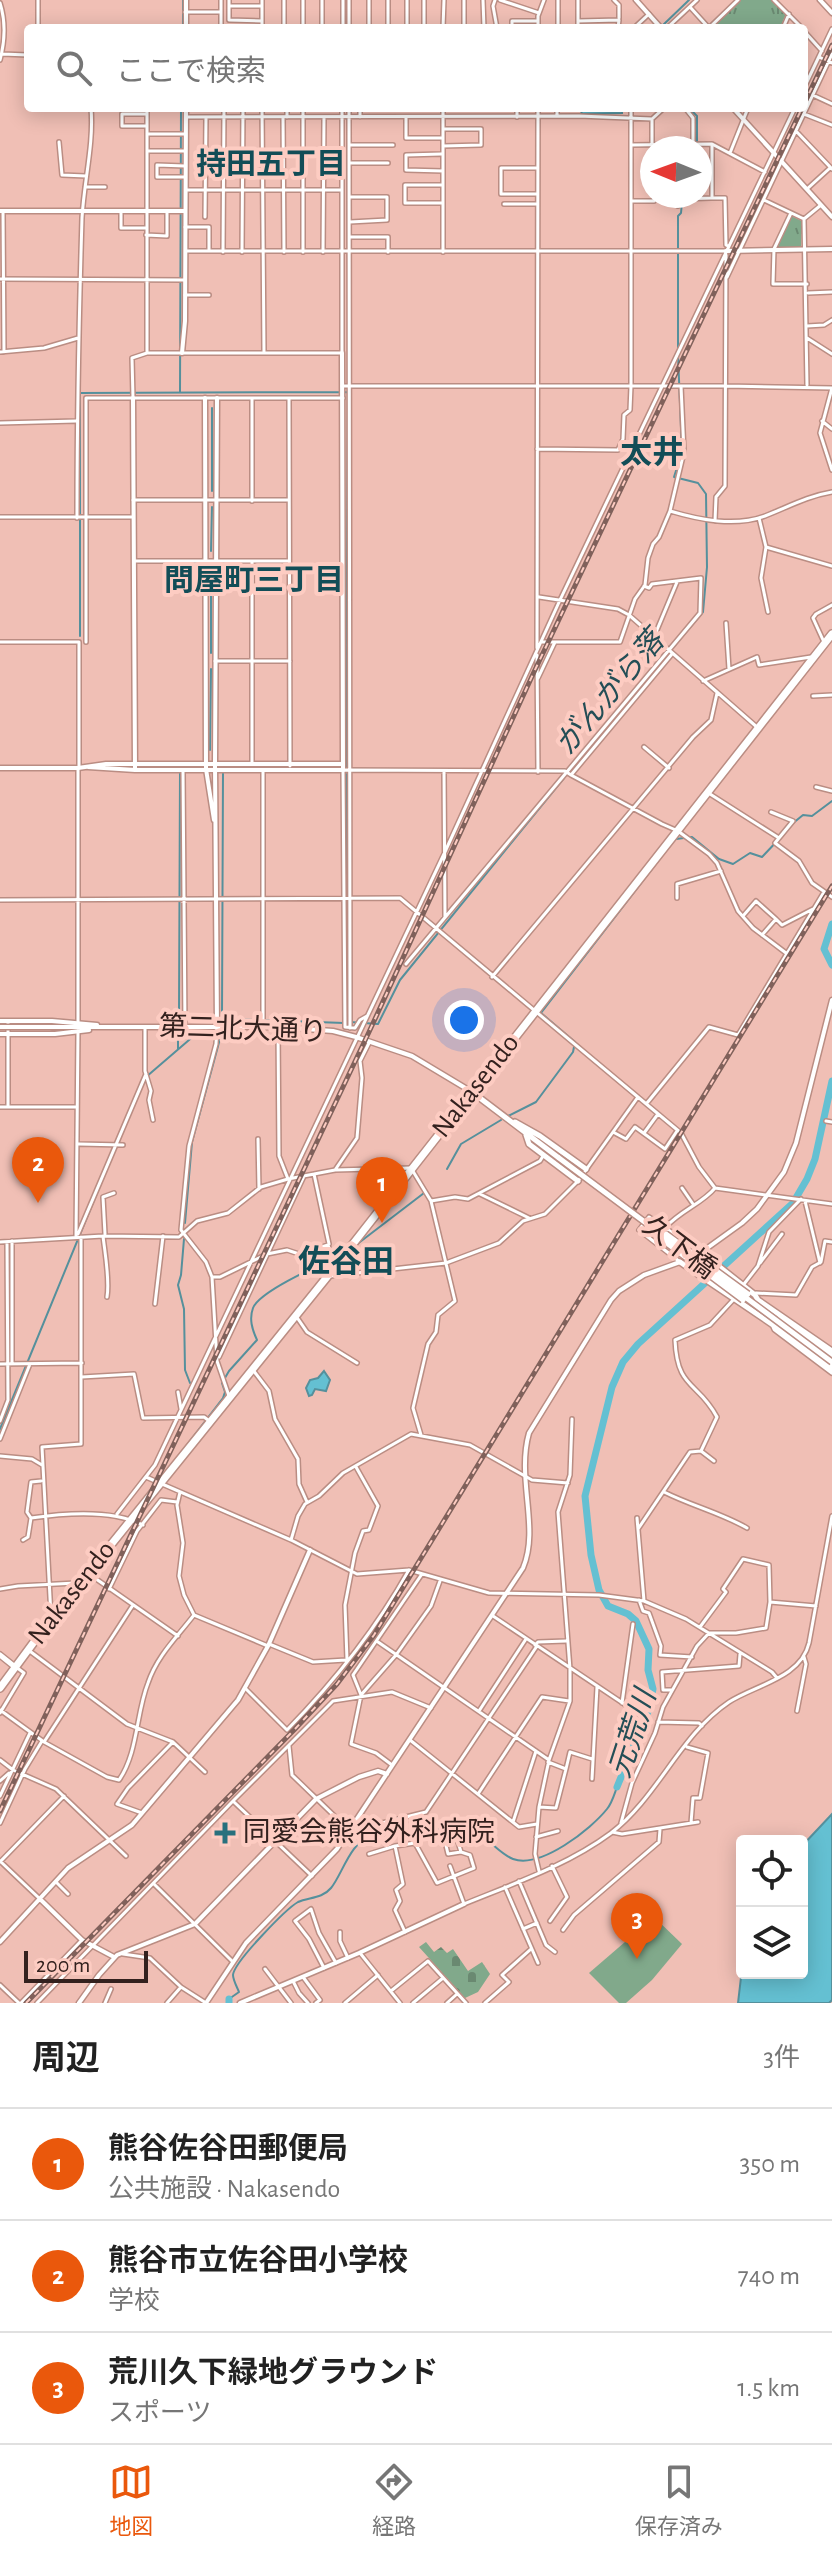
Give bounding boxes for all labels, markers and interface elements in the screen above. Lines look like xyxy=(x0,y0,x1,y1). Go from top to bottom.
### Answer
search box xyxy=(24,24,808,112)
icon: search xyxy=(52,46,96,90)
text: ここで検索 xyxy=(116,57,266,87)
north arrow xyxy=(640,136,712,208)
district label: 持田五丁目 xyxy=(196,148,346,180)
district label: 太井 xyxy=(620,435,684,469)
district label: 問屋町三丁目 xyxy=(164,565,344,596)
water label: がんがら落 xyxy=(549,622,672,760)
your location xyxy=(444,1000,484,1040)
street label: 第二北大通り xyxy=(159,1011,328,1047)
street label: Nakasendo xyxy=(427,1029,525,1143)
pin: 2 xyxy=(12,1137,64,1203)
pin: 1 xyxy=(356,1157,408,1223)
street label: 久下橋 xyxy=(637,1210,722,1284)
district label: 佐谷田 xyxy=(298,1244,394,1278)
street label: Nakasendo xyxy=(23,1536,121,1650)
water label: 元荒川 xyxy=(603,1683,662,1781)
place label: 同愛会熊谷外科病院 xyxy=(243,1817,495,1847)
marker: 同愛会熊谷外科病院 xyxy=(214,1822,236,1844)
map controls xyxy=(736,1835,808,1979)
button: locate xyxy=(736,1835,808,1907)
pin: 3 xyxy=(611,1893,663,1959)
button: layers xyxy=(736,1907,808,1979)
scale bar xyxy=(24,1947,148,1983)
text: 200 m xyxy=(36,1954,90,1976)
text: 周辺 xyxy=(32,2042,100,2076)
text: 3件 xyxy=(763,2045,800,2071)
text: 熊谷佐谷田郵便局 xyxy=(108,2134,348,2164)
text: 1 xyxy=(53,2151,63,2177)
text: 350 m xyxy=(740,2151,800,2177)
text: 公共施設 · Nakasendo xyxy=(108,2176,340,2202)
text: 熊谷市立佐谷田小学校 xyxy=(108,2246,408,2276)
text: 2 xyxy=(52,2263,64,2289)
text: 740 m xyxy=(738,2263,800,2289)
text: 学校 xyxy=(108,2288,160,2314)
text: 荒川久下緑地グラウンド xyxy=(108,2358,438,2388)
text: 3 xyxy=(52,2375,64,2401)
text: 1.5 km xyxy=(737,2375,800,2401)
text: スポーツ xyxy=(108,2400,211,2426)
tab: 地図 xyxy=(109,2460,153,2540)
tab: 経路 xyxy=(372,2460,416,2540)
tab: 保存済み xyxy=(635,2460,723,2540)

